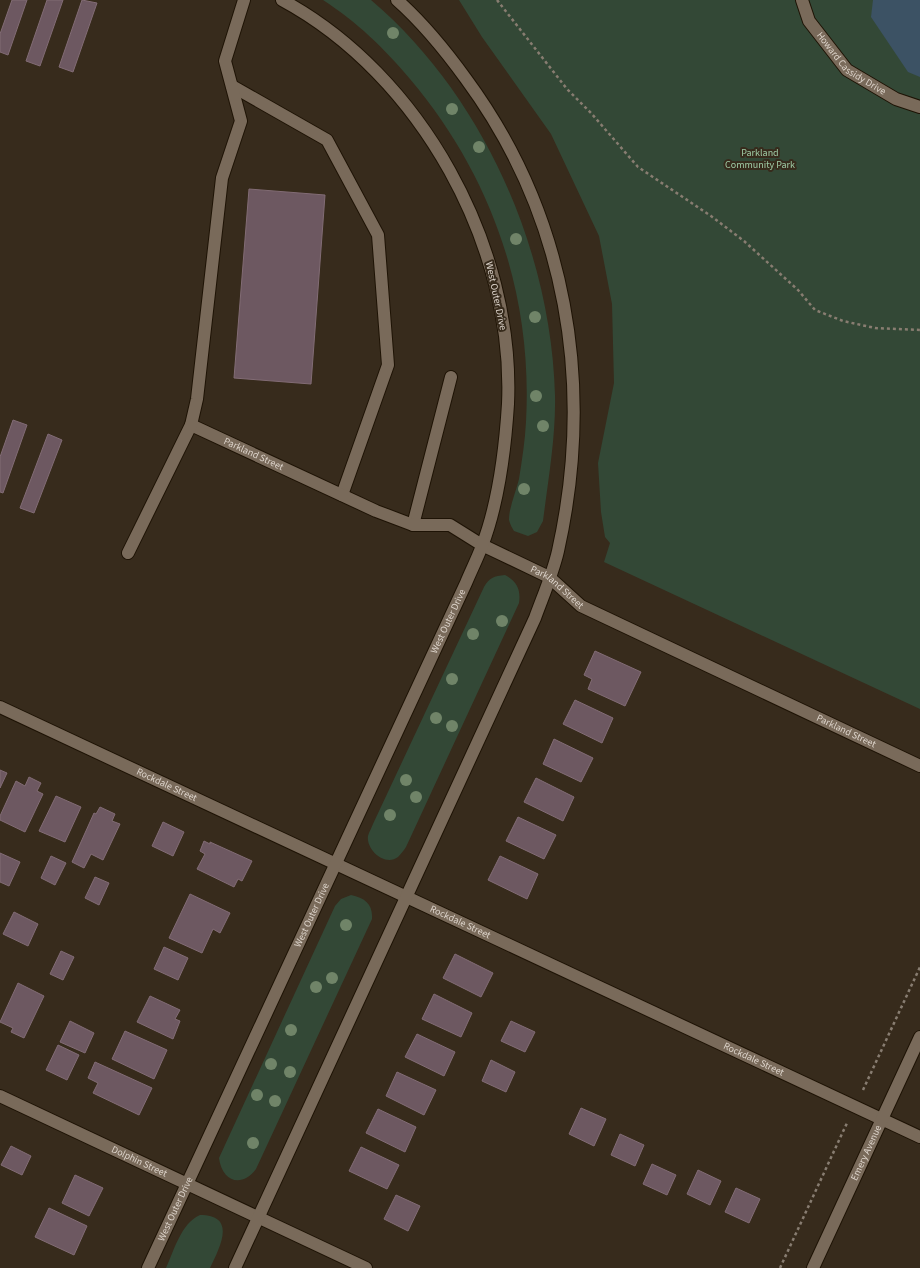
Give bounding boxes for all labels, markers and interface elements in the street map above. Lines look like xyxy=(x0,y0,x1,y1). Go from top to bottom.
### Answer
street label: Howard Cassidy Drive xyxy=(813,29,889,99)
park label: Parkland Community Park xyxy=(725,146,795,172)
street label: West Outer Drive xyxy=(482,260,510,332)
street label: Parkland Street xyxy=(221,434,286,474)
street label: Parkland Street xyxy=(528,562,587,613)
street label: West Outer Drive xyxy=(427,587,469,656)
street label: Parkland Street xyxy=(814,711,879,752)
street label: Rockdale Street xyxy=(134,765,200,805)
street label: West Outer Drive xyxy=(291,881,333,950)
street label: Rockdale Street xyxy=(428,902,493,943)
street label: Rockdale Street xyxy=(721,1039,787,1080)
street label: Emery Avenue xyxy=(847,1123,885,1183)
street label: Dolphin Street xyxy=(109,1142,170,1181)
street label: West Outer Drive xyxy=(154,1174,196,1244)

